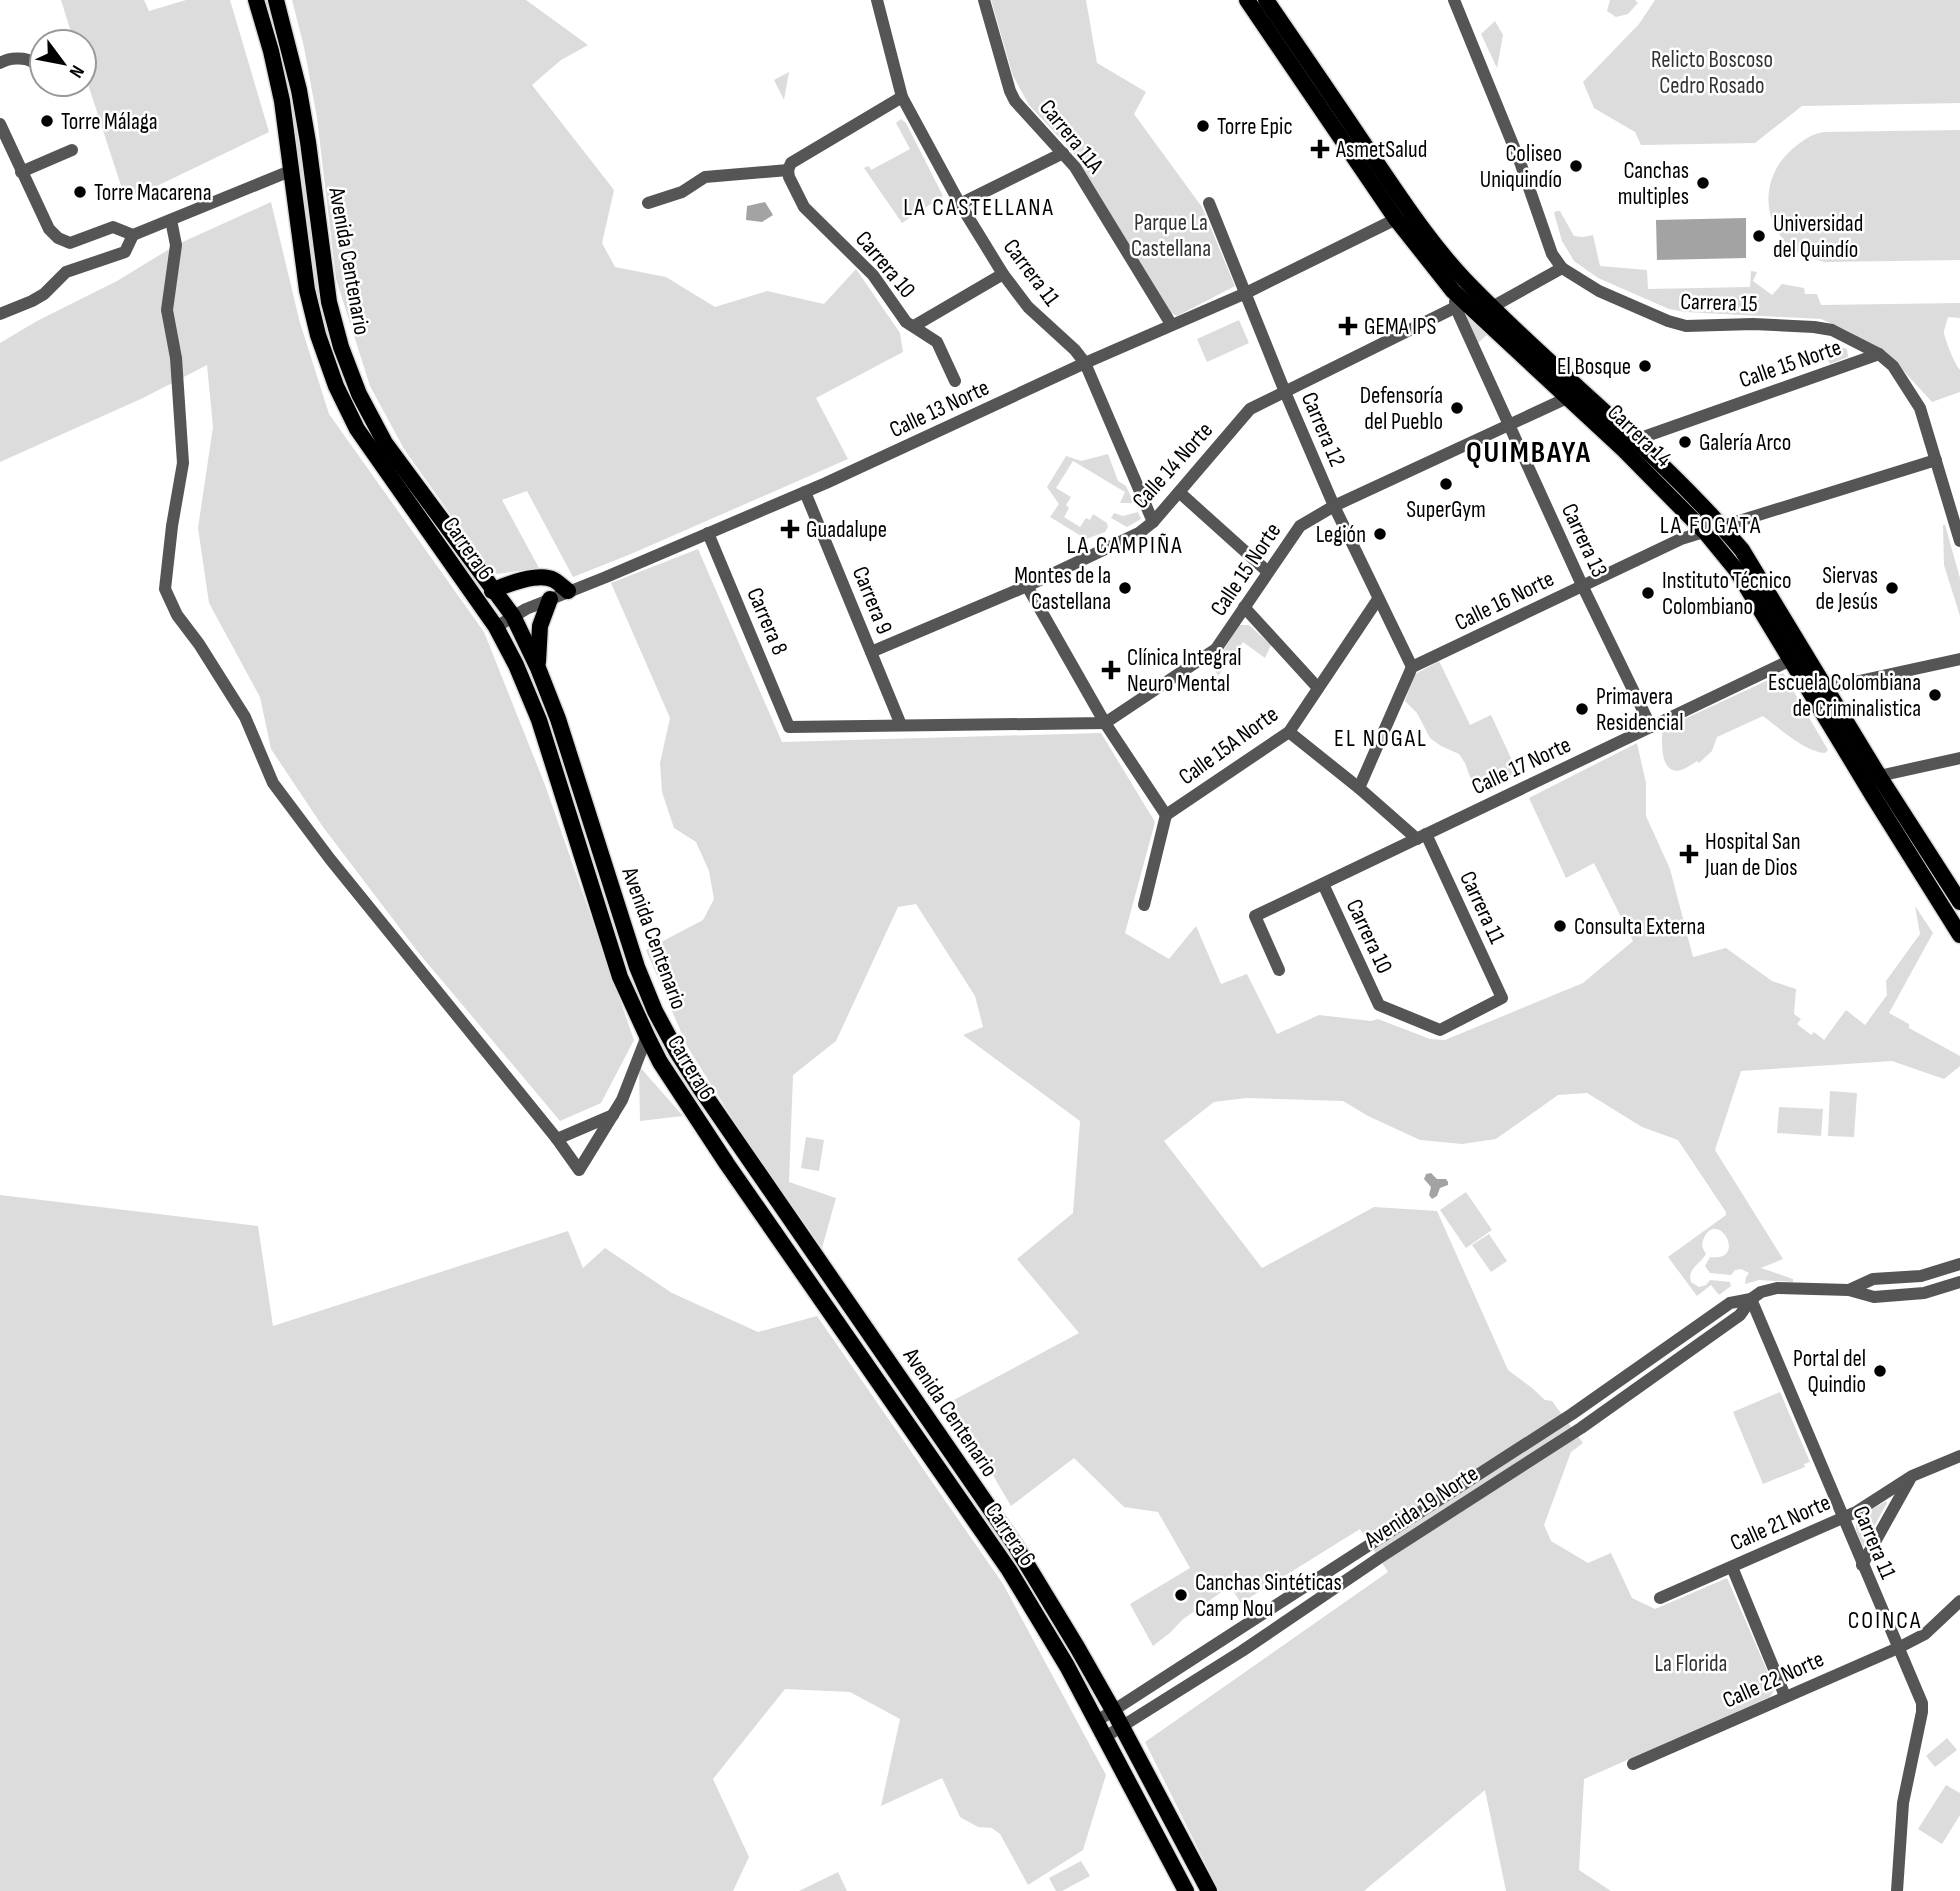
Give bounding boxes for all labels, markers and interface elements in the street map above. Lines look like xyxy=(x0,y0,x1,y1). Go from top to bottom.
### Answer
north arrow xyxy=(28,28,98,98)
park label: Relicto Boscoso Cedro Rosado xyxy=(1651,46,1773,100)
text: N xyxy=(64,61,89,82)
street label: Carrera 11A xyxy=(1033,94,1109,179)
place label: Torre Málaga xyxy=(61,108,158,136)
marker: Torre Málaga xyxy=(39,113,55,129)
place label: Torre Epic xyxy=(1217,113,1293,141)
marker: Torre Epic xyxy=(1195,118,1211,134)
place label: AsmetSalud xyxy=(1335,136,1427,164)
marker: AsmetSalud xyxy=(1310,139,1330,159)
place label: Coliseo Uniquindío xyxy=(1480,140,1562,194)
place label: Canchas multiples xyxy=(1618,157,1689,211)
marker: Coliseo Uniquindío xyxy=(1568,158,1584,174)
marker: Canchas multiples xyxy=(1695,175,1711,191)
place label: Torre Macarena xyxy=(94,179,212,207)
marker: Torre Macarena xyxy=(72,184,88,200)
street label: Avenida Centenario xyxy=(322,184,376,337)
district label: LA CASTELLANA xyxy=(903,193,1055,222)
park label: Parque La Castellana xyxy=(1131,209,1211,263)
place label: Universidad del Quindío xyxy=(1773,210,1863,264)
street label: Carrera 10 xyxy=(849,225,921,304)
marker: Universidad del Quindío xyxy=(1751,228,1767,244)
street label: Carrera 11 xyxy=(997,234,1065,312)
street label: Carrera 15 xyxy=(1680,288,1758,318)
place label: GEMA IPS xyxy=(1364,313,1436,341)
marker: GEMA IPS xyxy=(1338,316,1358,336)
street label: Calle 15 Norte xyxy=(1736,333,1845,394)
place label: El Bosque xyxy=(1557,353,1631,381)
marker: El Bosque xyxy=(1637,358,1653,374)
street label: Calle 13 Norte xyxy=(885,374,994,444)
place label: Defensoría del Pueblo xyxy=(1360,382,1443,436)
street label: Carrera 12 xyxy=(1295,388,1351,471)
street label: Carrera 14 xyxy=(1601,399,1677,473)
marker: Defensoría del Pueblo xyxy=(1449,400,1465,416)
street label: Calle 14 Norte xyxy=(1127,417,1219,515)
place label: Galería Arco xyxy=(1699,429,1791,457)
marker: Galería Arco xyxy=(1677,434,1693,450)
district label: QUIMBAYA xyxy=(1466,435,1592,471)
marker: SuperGym xyxy=(1438,476,1454,492)
place label: SuperGym xyxy=(1406,496,1486,524)
street label: Carrera 13 xyxy=(1555,499,1613,582)
district label: LA FOGATA xyxy=(1660,511,1762,540)
street label: Carrera 6 xyxy=(436,512,500,585)
place label: Guadalupe xyxy=(806,516,887,544)
street label: Calle 15 Norte xyxy=(1205,518,1287,621)
marker: Guadalupe xyxy=(780,519,800,539)
place label: Legión xyxy=(1316,521,1366,549)
marker: Legión xyxy=(1372,526,1388,542)
district label: LA CAMPIÑA xyxy=(1067,531,1183,560)
street label: Carrera 9 xyxy=(846,562,898,638)
place label: Montes de la Castellana xyxy=(1014,562,1111,616)
place label: Siervas de Jesús xyxy=(1815,562,1878,616)
street label: Calle 16 Norte xyxy=(1450,565,1559,637)
place label: Instituto Técnico Colombiano xyxy=(1662,567,1792,621)
marker: Montes de la Castellana xyxy=(1117,580,1133,596)
marker: Siervas de Jesús xyxy=(1884,580,1900,596)
street label: Carrera 8 xyxy=(740,583,794,659)
marker: Instituto Técnico Colombiano xyxy=(1640,585,1656,601)
place label: Clínica Integral Neuro Mental xyxy=(1127,644,1242,698)
marker: Clínica Integral Neuro Mental xyxy=(1101,660,1121,680)
place label: Escuela Colombiana de Criminalistica xyxy=(1768,669,1921,723)
place label: Primavera Residencial xyxy=(1596,683,1683,737)
marker: Escuela Colombiana de Criminalistica xyxy=(1927,687,1943,703)
street label: Calle 15A Norte xyxy=(1173,700,1284,791)
marker: Primavera Residencial xyxy=(1574,701,1590,717)
district label: EL NOGAL xyxy=(1334,724,1428,753)
street label: Calle 17 Norte xyxy=(1467,731,1575,801)
place label: Hospital San Juan de Dios xyxy=(1704,828,1801,882)
marker: Hospital San Juan de Dios xyxy=(1679,844,1699,864)
street label: Avenida Centenario xyxy=(615,863,693,1013)
street label: Carrera 11 xyxy=(1453,867,1511,948)
street label: Carrera 10 xyxy=(1340,895,1398,978)
place label: Consulta Externa xyxy=(1574,913,1705,941)
marker: Consulta Externa xyxy=(1552,918,1568,934)
street label: Carrera 6 xyxy=(661,1030,721,1105)
street label: Avenida Centenario xyxy=(896,1342,1003,1482)
place label: Portal del Quindio xyxy=(1793,1345,1866,1399)
marker: Portal del Quindio xyxy=(1872,1363,1888,1379)
street label: Avenida 19 Norte xyxy=(1359,1460,1484,1554)
street label: Calle 21 Norte xyxy=(1726,1488,1835,1557)
street label: Carrera 6 xyxy=(979,1497,1041,1572)
street label: Carrera 11 xyxy=(1846,1502,1902,1583)
place label: Canchas Sintéticas Camp Nou xyxy=(1195,1569,1342,1623)
marker: Canchas Sintéticas Camp Nou xyxy=(1173,1587,1189,1603)
district label: COINCA xyxy=(1848,1606,1922,1635)
street label: Calle 22 Norte xyxy=(1718,1645,1828,1715)
park label: La Florida xyxy=(1655,1650,1727,1678)

